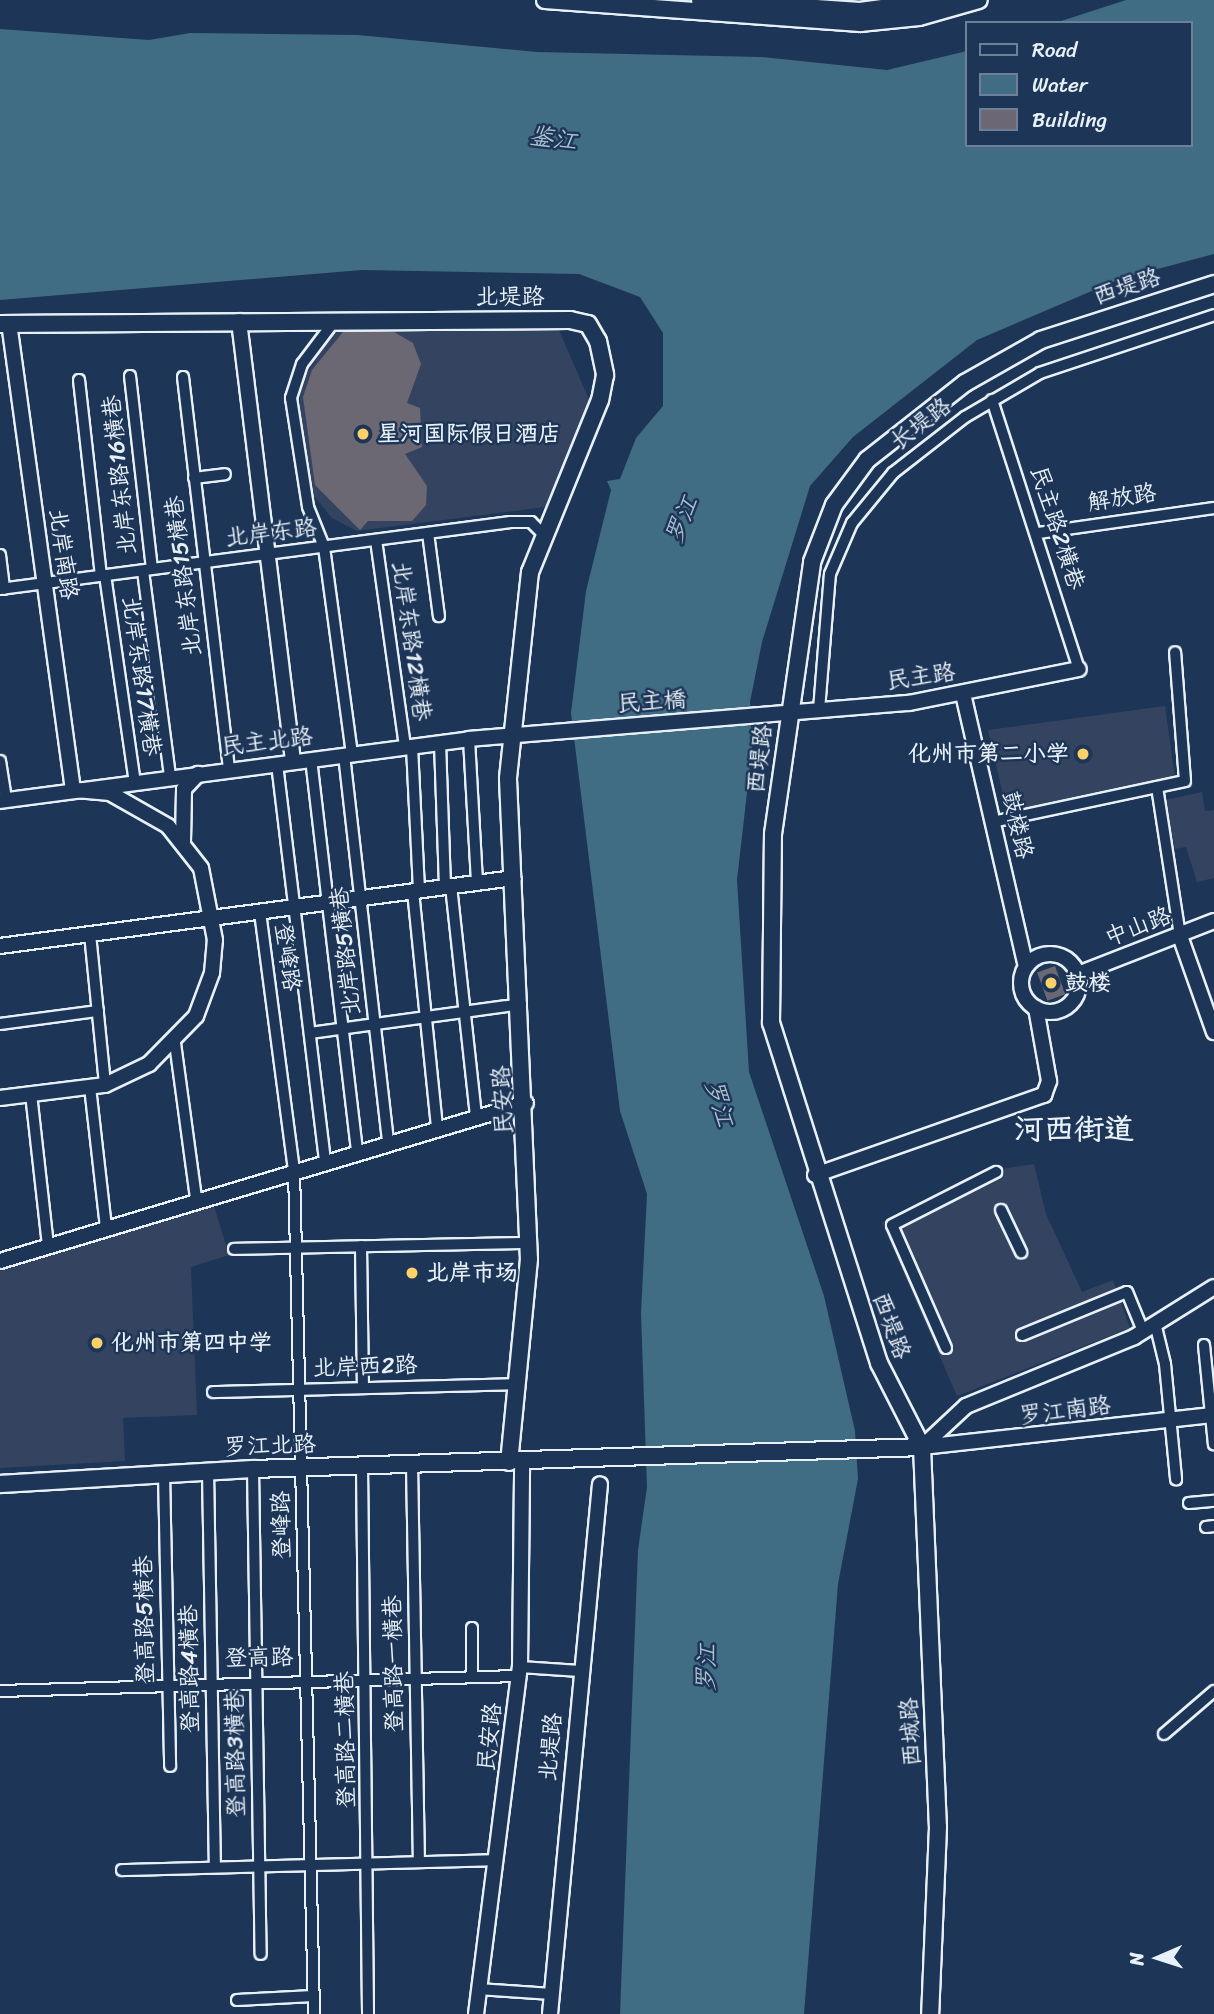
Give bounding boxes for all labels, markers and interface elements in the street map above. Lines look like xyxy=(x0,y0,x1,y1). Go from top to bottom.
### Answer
legend xyxy=(965,21,1193,147)
text: Road xyxy=(1032,31,1077,69)
text: Water xyxy=(1032,66,1087,104)
text: Building xyxy=(1032,101,1107,139)
water label: 鉴江 xyxy=(527,121,579,157)
street label: 西堤路 xyxy=(1090,263,1164,311)
street label: 北堤路 xyxy=(476,283,544,311)
street label: 长堤路 xyxy=(885,392,957,456)
street label: 北岸东路16横巷 xyxy=(98,394,142,556)
place label: 星河国际假日酒店 xyxy=(377,420,561,448)
marker: 星河国际假日酒店 xyxy=(355,426,371,442)
street label: 民主路2横巷 xyxy=(1024,463,1090,593)
street label: 解放路 xyxy=(1086,479,1158,517)
water label: 罗江 xyxy=(659,492,705,548)
street label: 北岸东路15横巷 xyxy=(160,494,208,658)
street label: 北岸南路 xyxy=(43,507,83,601)
street label: 北岸东路 xyxy=(224,514,318,552)
street label: 北岸东路12横巷 xyxy=(386,559,436,723)
street label: 北岸东路17横巷 xyxy=(116,594,166,758)
street label: 民主路 xyxy=(885,659,957,695)
street label: 民主橋 xyxy=(617,686,687,718)
street label: 民主北路 xyxy=(220,723,314,761)
street label: 西堤路 xyxy=(742,723,778,795)
place label: 化州市第二小学 xyxy=(908,740,1069,768)
marker: 化州市第二小学 xyxy=(1075,746,1091,762)
street label: 鼓楼路 xyxy=(996,788,1038,862)
street label: 北岸路5橫巷 xyxy=(326,885,366,1017)
street label: 中山路 xyxy=(1101,902,1175,952)
street label: 登峰路 xyxy=(269,921,305,993)
place label: 鼓楼 xyxy=(1065,969,1111,997)
marker: 鼓楼 xyxy=(1043,975,1059,991)
street label: 民安路 xyxy=(487,1065,519,1135)
water label: 罗江 xyxy=(699,1076,739,1130)
district label: 河西街道 xyxy=(1014,1111,1134,1147)
place label: 北岸市场 xyxy=(426,1259,518,1287)
marker: 北岸市场 xyxy=(404,1265,420,1281)
street label: 西堤路 xyxy=(866,1289,916,1363)
place label: 化州市第四中学 xyxy=(111,1329,272,1357)
marker: 化州市第四中学 xyxy=(89,1335,105,1351)
street label: 北岸西2路 xyxy=(312,1351,418,1383)
street label: 罗江南路 xyxy=(1018,1392,1112,1430)
street label: 罗江北路 xyxy=(224,1431,316,1461)
street label: 登峰路 xyxy=(268,1490,296,1560)
street label: 登高路5橫巷 xyxy=(130,1555,160,1685)
street label: 登高路一横巷 xyxy=(379,1595,409,1733)
street label: 登高路4橫巷 xyxy=(175,1604,205,1734)
street label: 登高路 xyxy=(224,1644,294,1672)
water label: 罗江 xyxy=(692,1644,722,1692)
street label: 登高路二横巷 xyxy=(331,1671,361,1809)
street label: 登高路3橫巷 xyxy=(221,1690,251,1818)
street label: 西城路 xyxy=(895,1697,927,1767)
street label: 民安路 xyxy=(473,1701,507,1773)
street label: 北堤路 xyxy=(534,1711,568,1783)
north arrow xyxy=(1123,1923,1193,1993)
text: N xyxy=(1120,1952,1153,1967)

